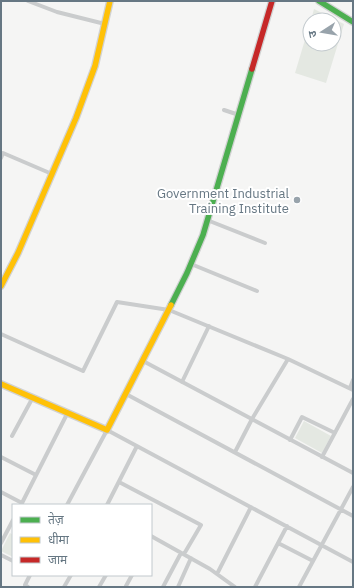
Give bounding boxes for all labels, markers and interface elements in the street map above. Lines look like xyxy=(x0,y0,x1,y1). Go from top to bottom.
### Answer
north arrow xyxy=(302,12,342,52)
text: उ xyxy=(305,29,320,39)
place label: Government Industrial Training Institute xyxy=(157,185,289,217)
marker: Government Industrial Training Institute xyxy=(292,195,302,205)
legend xyxy=(12,504,152,576)
text: तेज़ xyxy=(48,512,65,527)
text: धीमा xyxy=(48,532,70,547)
text: जाम xyxy=(48,552,68,567)

